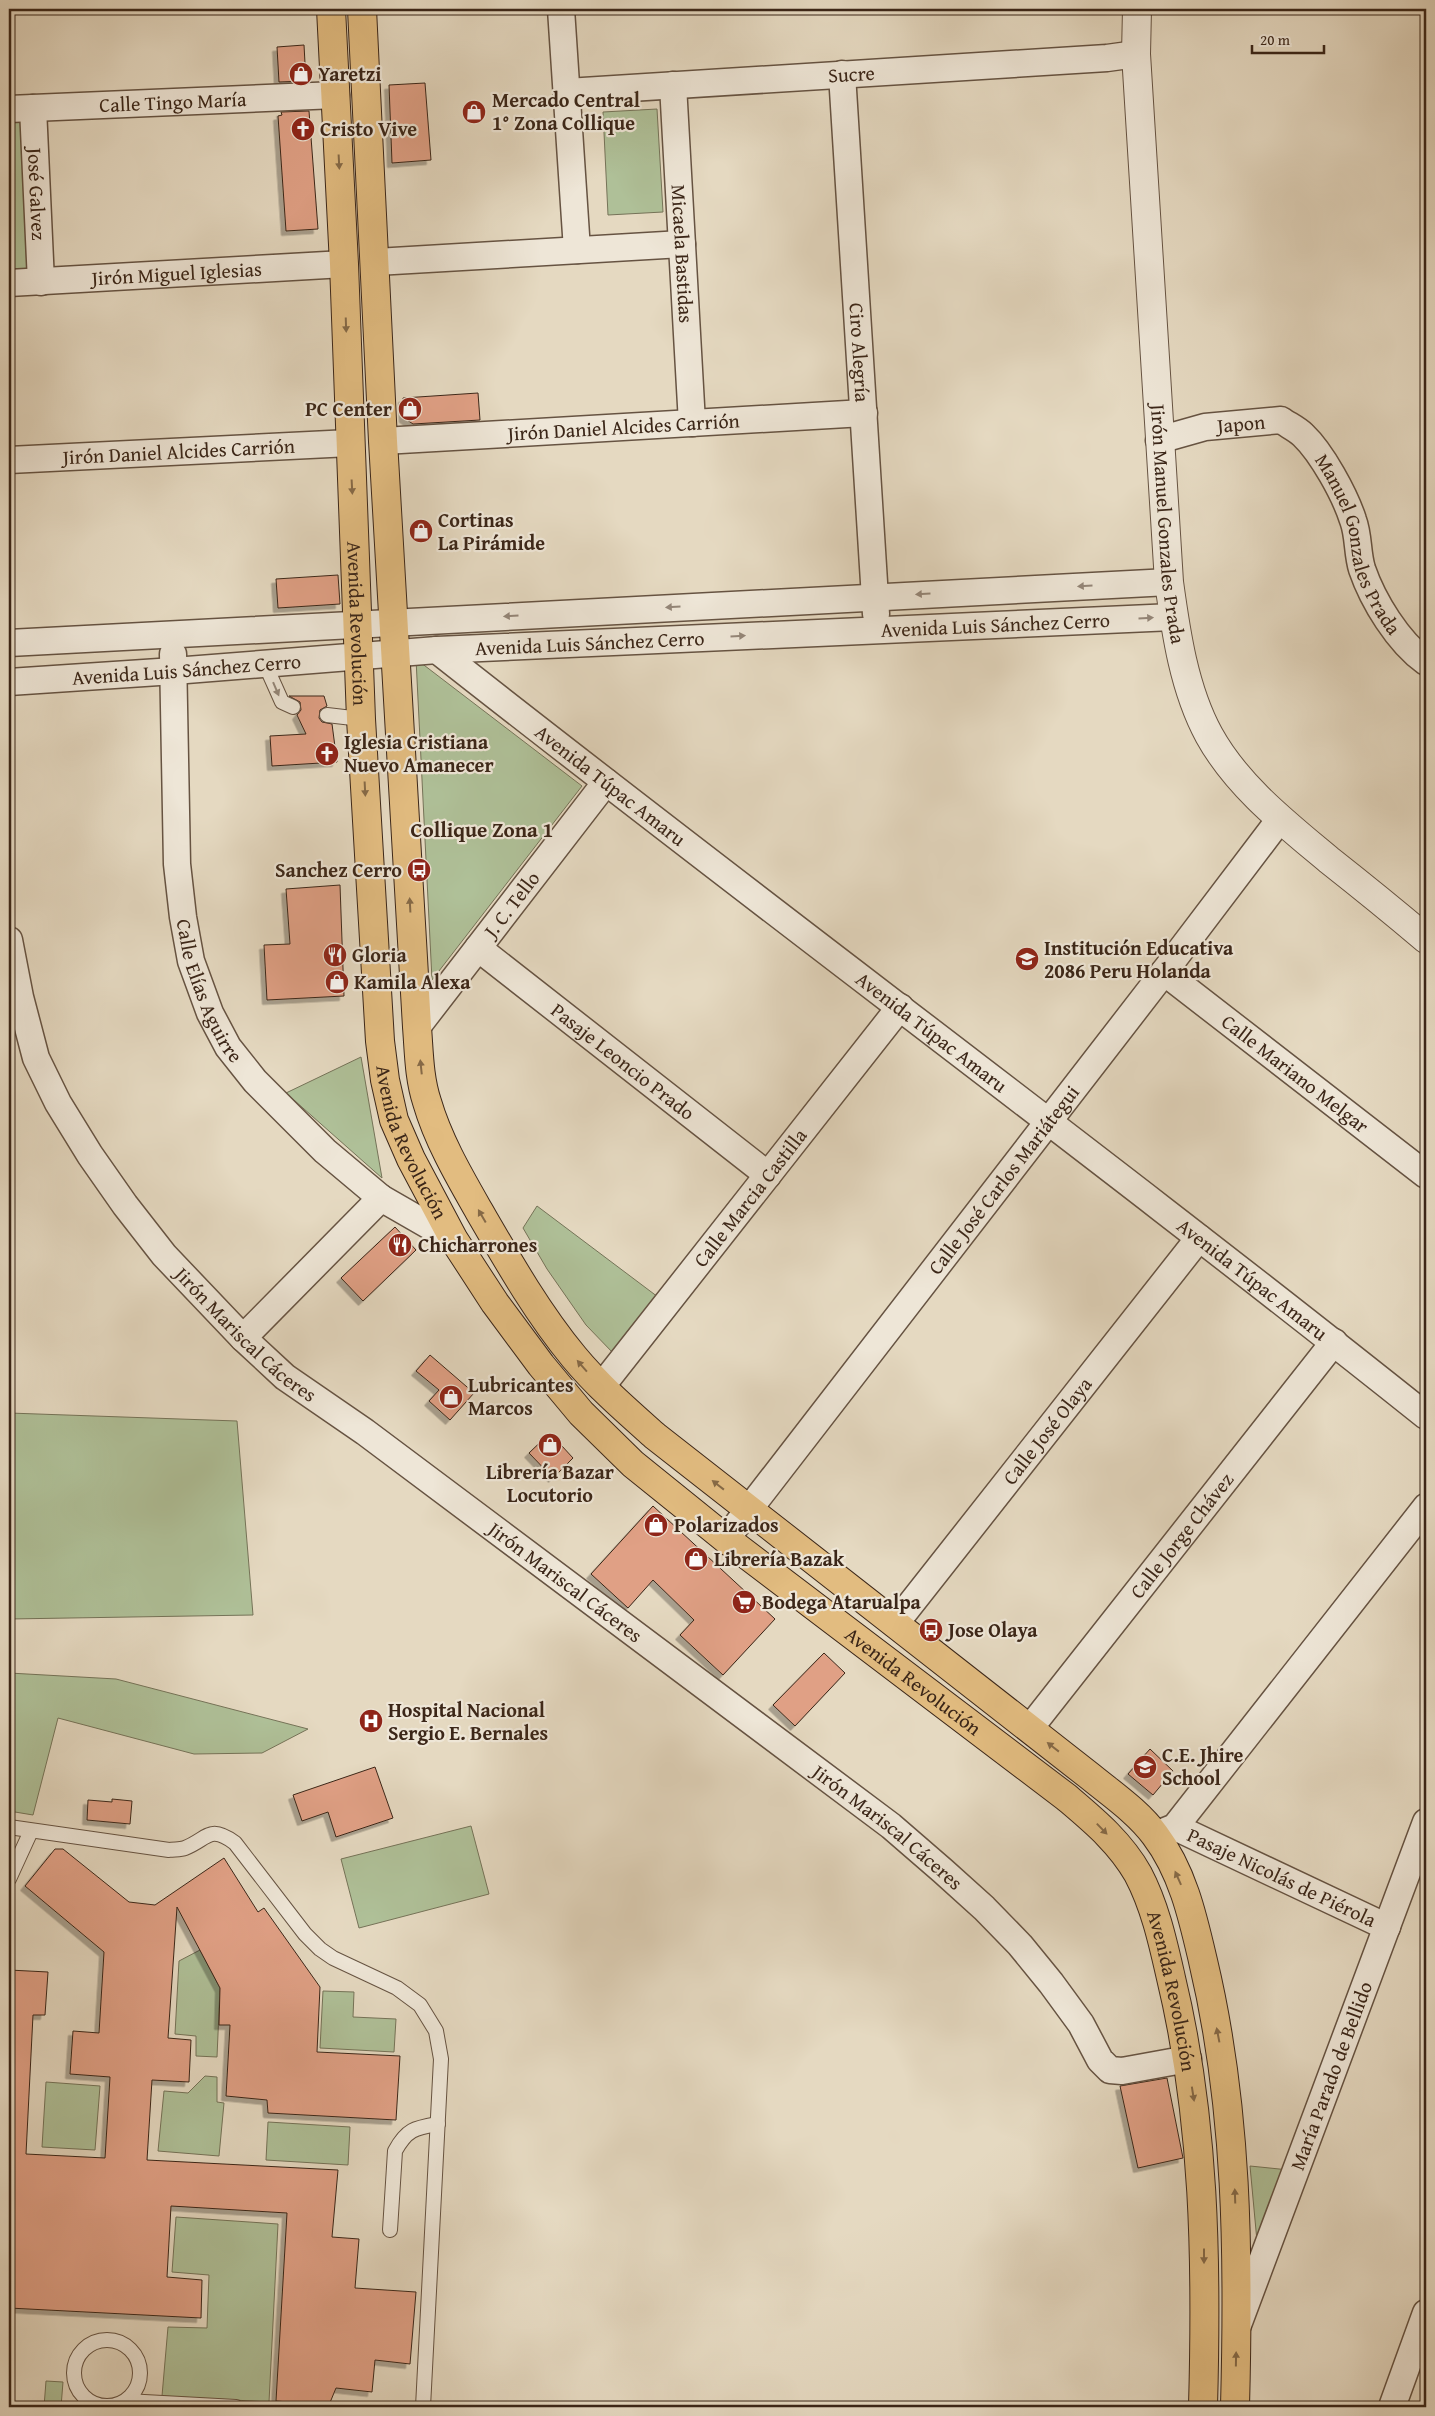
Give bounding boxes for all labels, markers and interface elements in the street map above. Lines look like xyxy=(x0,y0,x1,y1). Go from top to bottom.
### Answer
scale bar xyxy=(1252,22,1325,54)
text: 20 m xyxy=(1260,29,1291,50)
street label: Sucre xyxy=(827,58,876,90)
place label: Yaretzi xyxy=(318,59,381,88)
shop icon: Yaretzi xyxy=(288,61,314,87)
street label: Calle Tingo María xyxy=(99,84,248,119)
place label: Mercado Central 1° Zona Collique xyxy=(492,85,640,137)
shop icon: Mercado Central 1° Zona Collique xyxy=(461,99,487,125)
place label: Cristo Vive xyxy=(320,114,417,143)
church icon: Cristo Vive xyxy=(290,116,316,142)
street label: José Galvez xyxy=(21,144,54,241)
one-way arrow xyxy=(335,155,343,171)
street label: Micaela Bastidas xyxy=(665,184,701,324)
street label: Jirón Miguel Iglesias xyxy=(88,254,263,292)
street label: Ciro Alegría xyxy=(842,302,878,404)
one-way arrow xyxy=(342,317,350,333)
place label: PC Center xyxy=(305,394,392,423)
shop icon: PC Center xyxy=(397,396,423,422)
street label: Jirón Manuel Gonzales Prada xyxy=(1144,400,1194,647)
street label: Jirón Daniel Alcides Carrión xyxy=(504,405,740,448)
street label: Japon xyxy=(1213,407,1266,440)
street label: Jirón Daniel Alcides Carrión xyxy=(59,431,296,471)
street label: Manuel Gonzales Prada xyxy=(1308,448,1409,641)
one-way arrow xyxy=(348,479,356,495)
place label: Cortinas La Pirámide xyxy=(438,505,545,557)
shop icon: Cortinas La Pirámide xyxy=(408,518,434,544)
street label: Avenida Revolución xyxy=(340,541,375,706)
one-way arrow xyxy=(1077,582,1093,590)
one-way arrow xyxy=(914,590,930,598)
one-way arrow xyxy=(665,604,681,612)
street label: Avenida Luis Sánchez Cerro xyxy=(880,605,1110,644)
one-way arrow xyxy=(502,612,518,620)
one-way arrow xyxy=(1138,613,1154,621)
street label: Avenida Luis Sánchez Cerro xyxy=(474,623,705,662)
one-way arrow xyxy=(731,632,747,640)
street label: Avenida Luis Sánchez Cerro xyxy=(71,646,302,692)
one-way arrow xyxy=(272,682,280,696)
street label: Avenida Túpac Amaru xyxy=(529,717,693,853)
place label: Iglesia Cristiana Nuevo Amanecer xyxy=(344,727,494,779)
church icon: Iglesia Cristiana Nuevo Amanecer xyxy=(314,741,340,767)
one-way arrow xyxy=(362,781,370,797)
district label: Collique Zona 1 xyxy=(411,814,553,845)
place label: Sanchez Cerro xyxy=(275,855,402,884)
bus stop icon: Sanchez Cerro xyxy=(406,857,432,883)
street label: J. C. Tello xyxy=(474,865,546,946)
one-way arrow xyxy=(406,897,414,913)
street label: Calle Elías Aguirre xyxy=(170,917,250,1069)
place label: Institución Educativa 2086 Peru Holanda xyxy=(1044,933,1234,985)
place label: Gloria xyxy=(352,940,407,969)
restaurant icon: Gloria xyxy=(322,942,348,968)
school or university icon: Institución Educativa 2086 Peru Holanda xyxy=(1014,946,1040,972)
street label: Avenida Túpac Amaru xyxy=(850,964,1014,1099)
place label: Kamila Alexa xyxy=(354,967,471,996)
shop icon: Kamila Alexa xyxy=(324,969,350,995)
street label: Pasaje Leoncio Prado xyxy=(545,995,701,1127)
street label: Calle Mariano Melgar xyxy=(1216,1007,1375,1140)
one-way arrow xyxy=(416,1059,424,1075)
street label: Avenida Revolución xyxy=(369,1063,455,1224)
street label: Calle José Carlos Mariátegui xyxy=(921,1078,1086,1280)
street label: Calle Marcia Castilla xyxy=(686,1121,814,1273)
one-way arrow xyxy=(478,1210,487,1223)
street label: Avenida Túpac Amaru xyxy=(1171,1211,1334,1347)
place label: Chicharrones xyxy=(418,1230,537,1259)
restaurant icon: Chicharrones xyxy=(387,1232,413,1258)
street label: Jirón Mariscal Cáceres xyxy=(166,1258,323,1409)
one-way arrow xyxy=(576,1360,588,1372)
place label: Lubricantes Marcos xyxy=(468,1370,574,1422)
street label: Calle José Olaya xyxy=(995,1370,1099,1490)
shop icon: Lubricantes Marcos xyxy=(438,1384,464,1410)
shop icon: Librería Bazar Locutorio xyxy=(537,1432,563,1458)
place label: Librería Bazar Locutorio xyxy=(486,1457,614,1509)
street label: Calle Jorge Chávez xyxy=(1122,1466,1240,1604)
one-way arrow xyxy=(711,1480,724,1491)
place label: Polarizados xyxy=(674,1510,779,1539)
shop icon: Polarizados xyxy=(643,1512,669,1538)
street label: Jirón Mariscal Cáceres xyxy=(480,1513,649,1649)
place label: Librería Bazak xyxy=(714,1544,845,1573)
shop icon: Librería Bazak xyxy=(683,1546,709,1572)
place label: Bodega Atarualpa xyxy=(762,1587,922,1616)
supermarket icon: Bodega Atarualpa xyxy=(731,1589,757,1615)
place label: Jose Olaya xyxy=(945,1615,1038,1644)
bus stop icon: Jose Olaya xyxy=(918,1617,944,1643)
street label: Avenida Revolución xyxy=(839,1619,988,1742)
place label: Hospital Nacional Sergio E. Bernales xyxy=(388,1695,548,1747)
hospital icon: Hospital Nacional Sergio E. Bernales xyxy=(358,1708,384,1734)
place label: C.E. Jhire School xyxy=(1162,1740,1244,1792)
one-way arrow xyxy=(1047,1741,1060,1752)
school or university icon: C.E. Jhire School xyxy=(1132,1754,1158,1780)
street label: Jirón Mariscal Cáceres xyxy=(804,1755,970,1896)
street label: Pasaje Nicolás de Piérola xyxy=(1183,1820,1382,1934)
one-way arrow xyxy=(1096,1823,1108,1835)
one-way arrow xyxy=(1174,1871,1182,1885)
street label: Avenida Revolución xyxy=(1140,1906,1204,2073)
street label: María Parado de Bellido xyxy=(1282,1977,1379,2174)
one-way arrow xyxy=(1214,2027,1222,2042)
one-way arrow xyxy=(1190,2086,1198,2102)
one-way arrow xyxy=(1231,2188,1239,2204)
one-way arrow xyxy=(1200,2248,1208,2264)
one-way arrow xyxy=(1232,2350,1240,2366)

